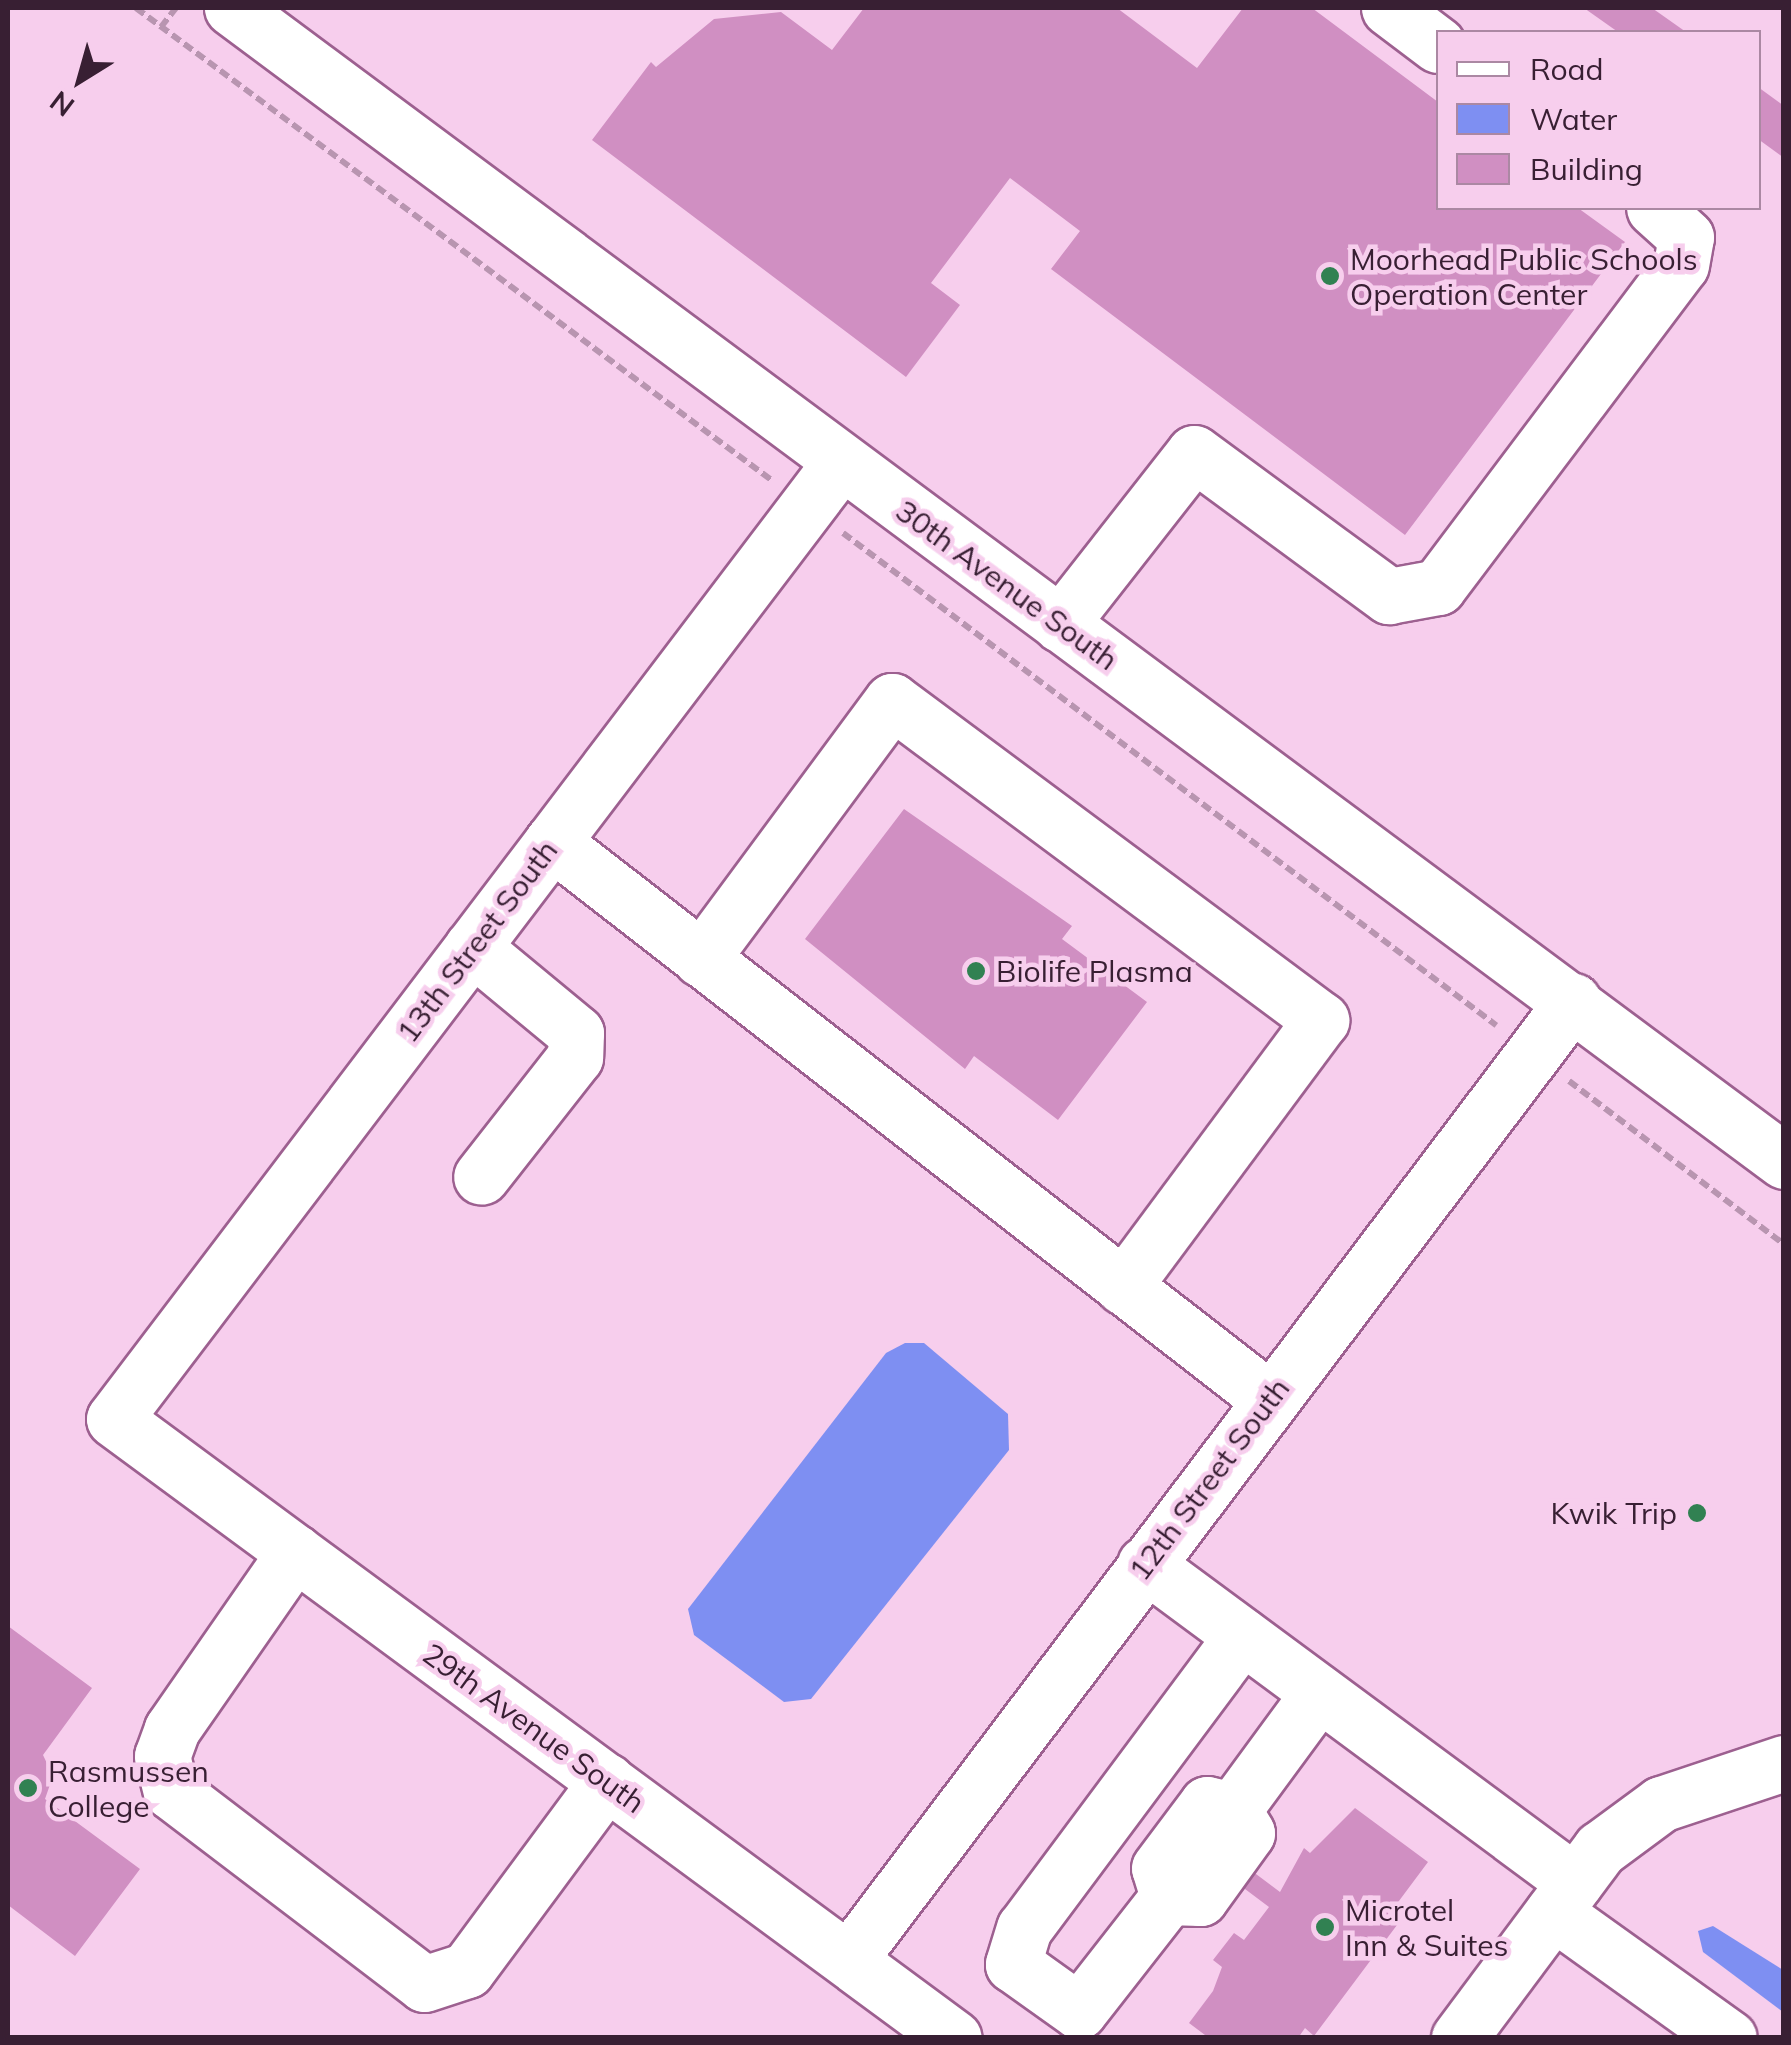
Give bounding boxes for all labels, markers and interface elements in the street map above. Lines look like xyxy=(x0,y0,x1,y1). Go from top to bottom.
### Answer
north arrow xyxy=(30,30,130,130)
legend xyxy=(1436,30,1761,210)
text: Road xyxy=(1530,50,1604,88)
text: N xyxy=(43,84,81,125)
text: Water xyxy=(1530,100,1617,138)
text: Building xyxy=(1530,150,1643,188)
place label: Moorhead Public Schools Operation Center xyxy=(1350,241,1698,312)
marker: Moorhead Public Schools Operation Center xyxy=(1319,265,1341,287)
street label: 30th Avenue South xyxy=(889,492,1125,678)
street label: 13th Street South xyxy=(389,833,565,1049)
place label: Biolife Plasma xyxy=(996,953,1193,989)
marker: Biolife Plasma xyxy=(965,960,987,982)
street label: 12th Street South xyxy=(1121,1371,1297,1587)
place label: Kwik Trip xyxy=(1550,1495,1677,1531)
marker: Kwik Trip xyxy=(1686,1502,1708,1524)
street label: 29th Avenue South xyxy=(416,1635,652,1821)
place label: Rasmussen College xyxy=(48,1753,209,1824)
marker: Rasmussen College xyxy=(17,1777,39,1799)
place label: Microtel Inn & Suites xyxy=(1345,1892,1508,1962)
marker: Microtel Inn & Suites xyxy=(1314,1916,1336,1938)

